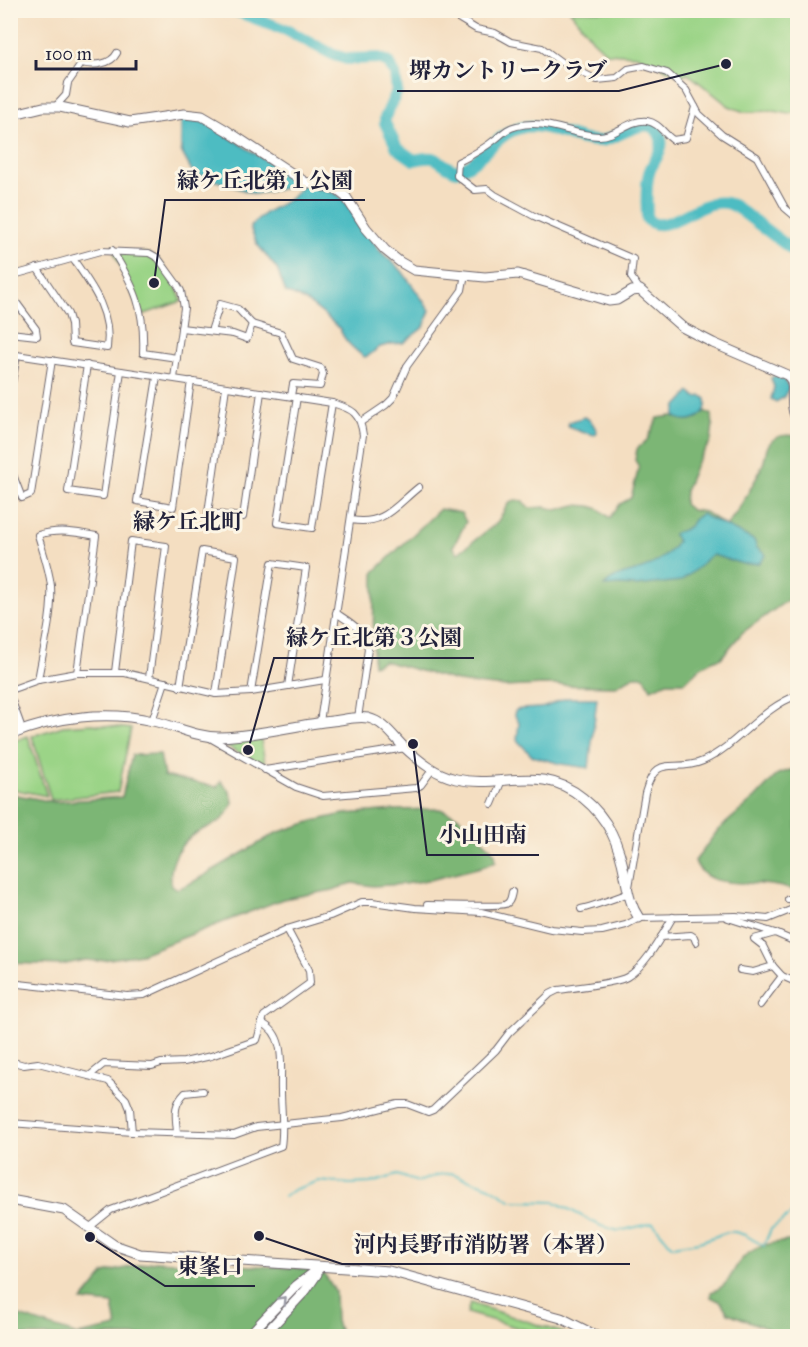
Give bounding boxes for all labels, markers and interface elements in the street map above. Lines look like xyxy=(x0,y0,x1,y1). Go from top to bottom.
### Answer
scale bar xyxy=(36,33,136,71)
text: 100 m xyxy=(45,43,92,65)
callout: 堺カントリークラブ xyxy=(397,51,619,91)
text: 堺カントリークラブ xyxy=(409,57,607,84)
callout: 緑ケ丘北第１公園 xyxy=(165,160,365,200)
text: 緑ケ丘北第１公園 xyxy=(177,167,353,194)
district label: 緑ケ丘北町 xyxy=(133,508,243,535)
callout: 緑ケ丘北第３公園 xyxy=(274,618,474,658)
text: 緑ケ丘北第３公園 xyxy=(286,624,462,651)
callout: 小山田南 xyxy=(427,815,539,855)
text: 小山田南 xyxy=(439,821,527,848)
callout: 河内長野市消防署（本署） xyxy=(342,1224,630,1264)
text: 河内長野市消防署（本署） xyxy=(354,1231,618,1258)
callout: 東峯口 xyxy=(165,1246,255,1286)
text: 東峯口 xyxy=(177,1253,243,1280)
one-way arrow xyxy=(276,1296,287,1306)

